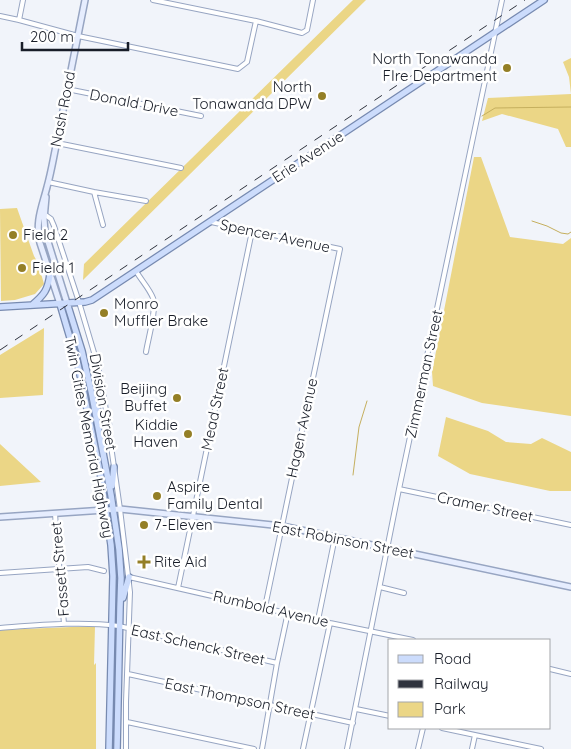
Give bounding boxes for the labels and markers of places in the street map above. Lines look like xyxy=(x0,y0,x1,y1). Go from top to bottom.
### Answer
place label: North Tonawanda FIre Department xyxy=(372,49,497,85)
marker: North Tonawanda FIre Department xyxy=(501,62,513,74)
place label: North Tonawanda DPW xyxy=(192,77,313,113)
marker: North Tonawanda DPW xyxy=(316,90,328,102)
place label: Field 2 xyxy=(23,225,68,244)
marker: Field 2 xyxy=(7,229,19,241)
place label: Field 1 xyxy=(32,258,74,277)
marker: Field 1 xyxy=(16,262,28,274)
place label: Monro Muffler Brake xyxy=(114,294,208,330)
marker: Monro Muffler Brake xyxy=(98,307,110,319)
place label: Beijing Buffet xyxy=(120,379,167,415)
marker: Beijing Buffet xyxy=(171,392,183,404)
place label: Kiddie Haven xyxy=(133,415,178,451)
marker: Kiddie Haven xyxy=(182,428,194,440)
place label: Aspire Family Dental xyxy=(167,477,263,513)
marker: Aspire Family Dental xyxy=(151,490,163,502)
place label: 7-Eleven xyxy=(154,515,213,534)
marker: 7-Eleven xyxy=(138,519,150,531)
place label: Rite Aid xyxy=(154,552,207,571)
marker: Rite Aid xyxy=(138,556,150,568)

